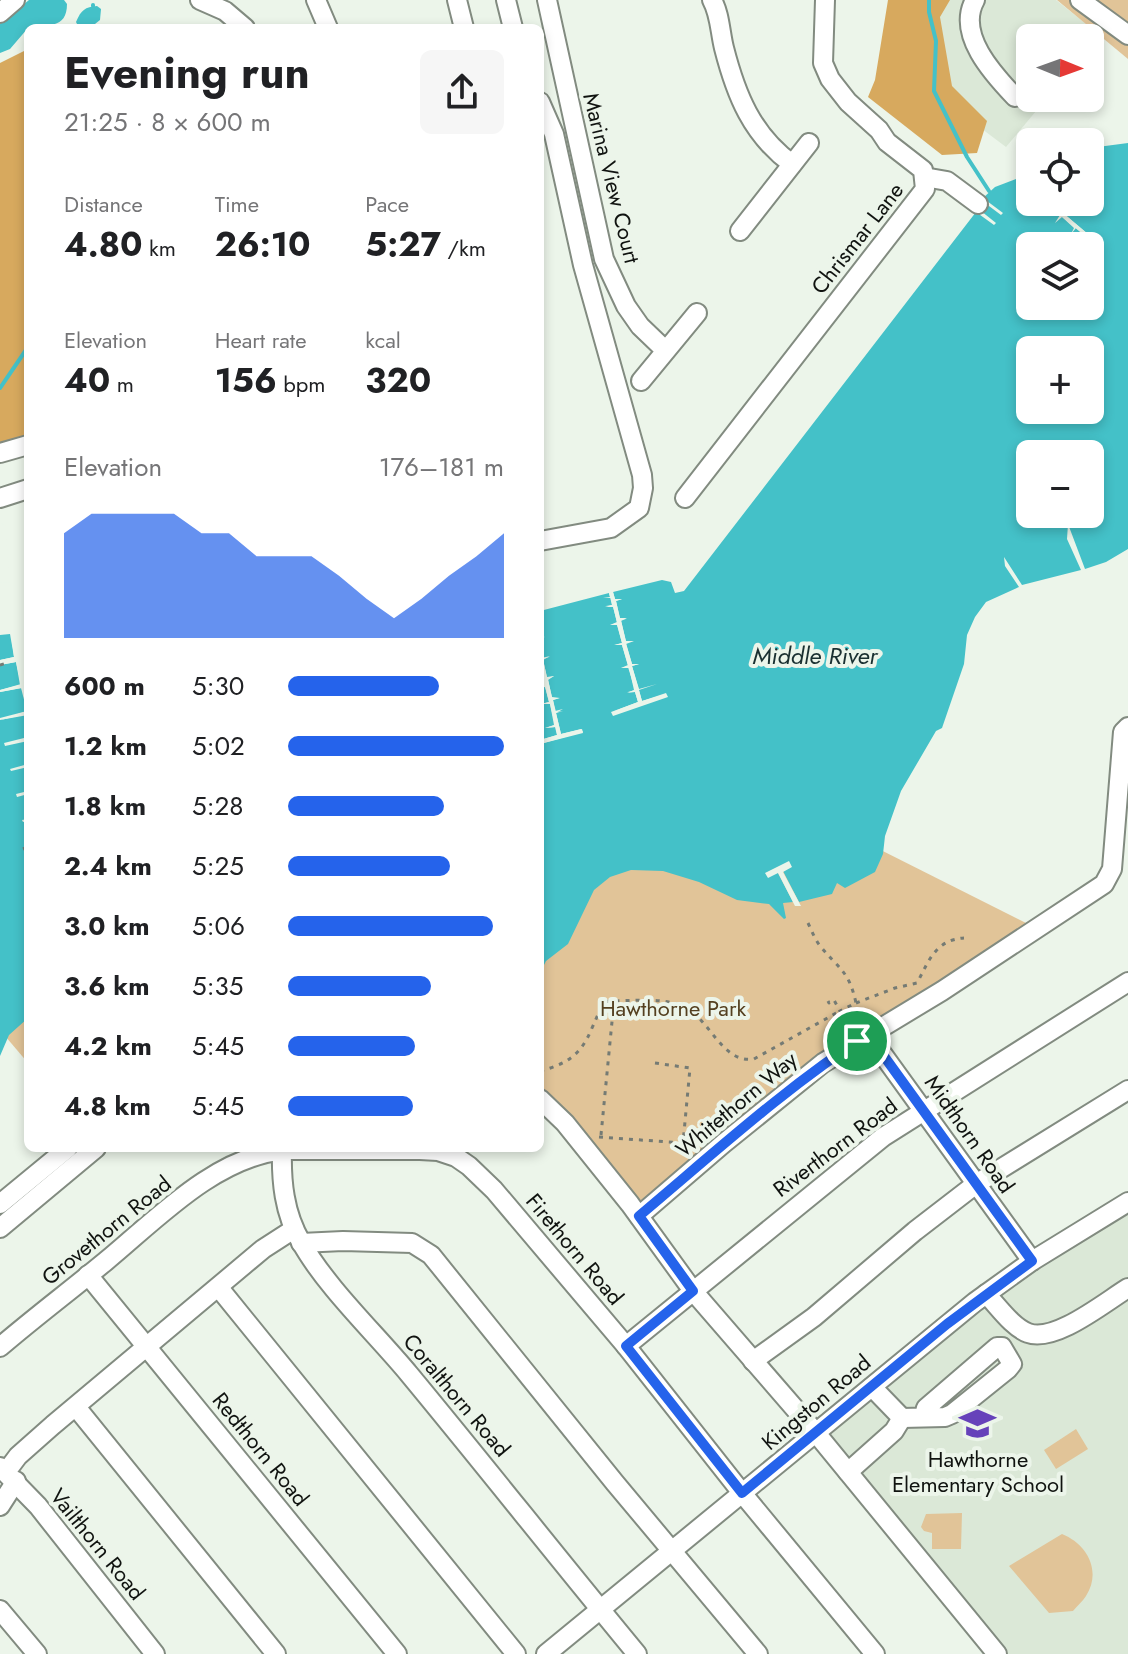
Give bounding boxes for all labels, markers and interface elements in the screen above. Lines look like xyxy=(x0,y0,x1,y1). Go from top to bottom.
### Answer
north arrow xyxy=(1016,24,1104,112)
map controls xyxy=(1016,24,1104,528)
text: Evening run xyxy=(64,41,310,105)
button: share xyxy=(420,50,504,134)
street label: Marina View Court xyxy=(575,89,649,267)
text: 21:25 · 8 × 600 m xyxy=(64,103,271,141)
button: locate xyxy=(1016,128,1104,216)
street label: Chrismar Lane xyxy=(803,175,911,301)
text: Distance xyxy=(64,188,143,220)
text: Time xyxy=(215,188,259,220)
text: Pace xyxy=(365,188,409,220)
text: 4.80 xyxy=(64,220,143,269)
text: 26:10 xyxy=(215,220,310,269)
text: 5:27 xyxy=(365,220,441,269)
text: km xyxy=(143,232,176,264)
text: /km xyxy=(441,232,486,264)
button: layers xyxy=(1016,232,1104,320)
text: Elevation xyxy=(64,324,147,356)
text: Heart rate xyxy=(215,324,306,356)
text: kcal xyxy=(365,324,401,356)
button: + xyxy=(1016,336,1104,424)
text: 40 xyxy=(64,356,110,405)
text: 156 xyxy=(215,356,277,405)
text: 320 xyxy=(365,356,431,405)
text: m xyxy=(110,368,134,400)
text: bpm xyxy=(277,368,325,400)
button: − xyxy=(1016,440,1104,528)
text: Elevation xyxy=(64,448,162,486)
text: 176–181 m xyxy=(379,448,504,486)
water label: Middle River xyxy=(753,638,879,673)
text: 600 m xyxy=(64,667,145,705)
text: 5:30 xyxy=(192,667,244,705)
text: 1.2 km xyxy=(64,727,147,765)
text: 5:02 xyxy=(192,727,245,765)
text: 1.8 km xyxy=(64,787,146,825)
text: 5:28 xyxy=(192,787,243,825)
text: 2.4 km xyxy=(64,847,152,885)
text: 5:25 xyxy=(192,847,244,885)
text: 3.0 km xyxy=(64,907,149,945)
text: 5:06 xyxy=(192,907,245,945)
text: 3.6 km xyxy=(64,967,150,1005)
text: 5:35 xyxy=(192,967,243,1005)
park label: Hawthorne Park xyxy=(600,992,746,1024)
pin xyxy=(823,1007,891,1075)
icon: arrive xyxy=(835,1019,879,1063)
text: 4.2 km xyxy=(64,1027,152,1065)
text: 5:45 xyxy=(192,1027,244,1065)
street label: Whitethorn Way xyxy=(668,1043,804,1164)
street label: Midthorn Road xyxy=(917,1068,1023,1200)
text: 4.8 km xyxy=(64,1087,151,1125)
text: 5:45 xyxy=(192,1087,244,1125)
street label: Riverthorn Road xyxy=(766,1090,904,1204)
street label: Grovethorn Road xyxy=(34,1168,178,1292)
street label: Firethorn Road xyxy=(519,1186,631,1312)
street label: Coralthorn Road xyxy=(396,1326,518,1464)
street label: Kingston Road xyxy=(754,1347,878,1457)
street label: Redthorn Road xyxy=(205,1385,317,1513)
school or university icon: Hawthorne Elementary School xyxy=(959,1404,997,1442)
place label: Hawthorne Elementary School xyxy=(892,1443,1064,1500)
street label: Vailthorn Road xyxy=(43,1481,153,1607)

